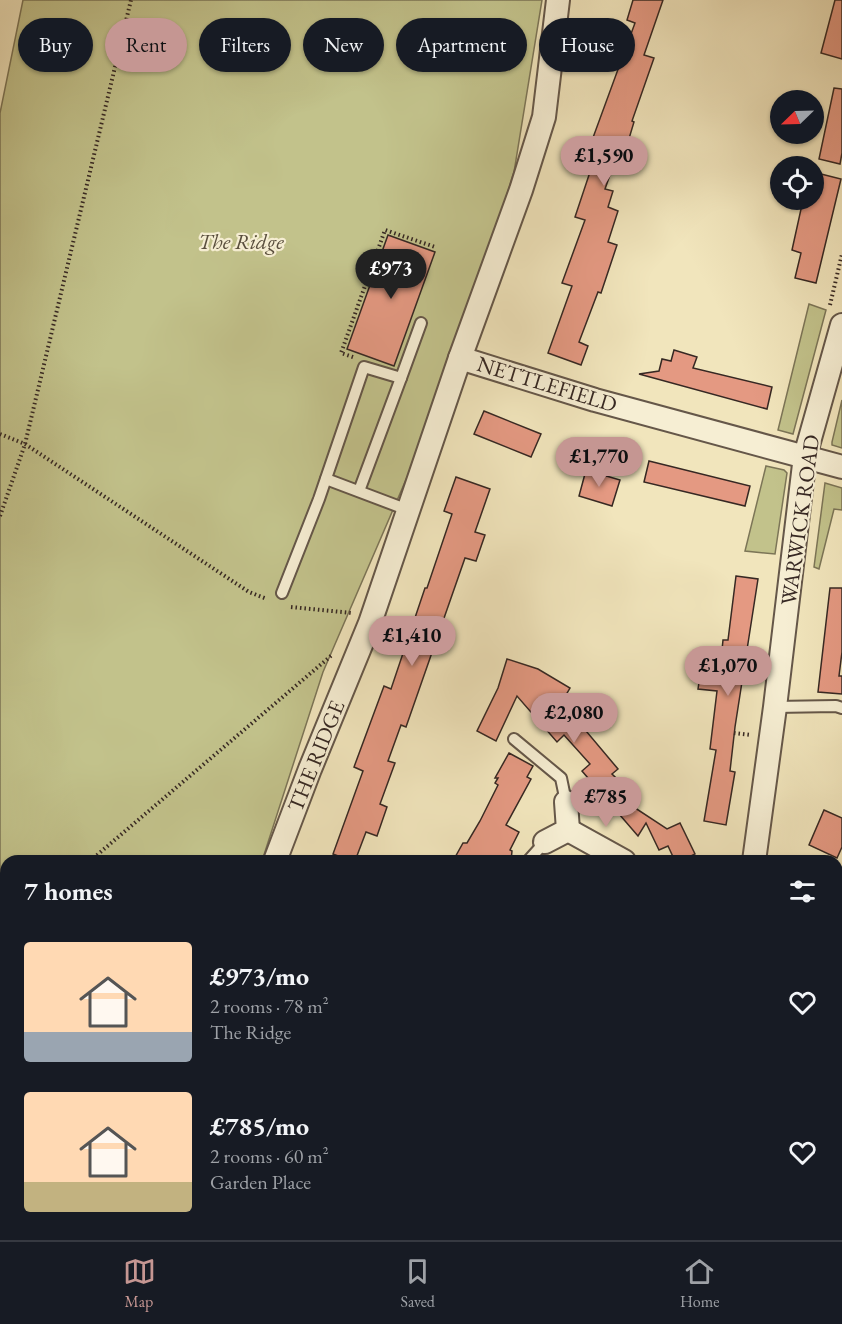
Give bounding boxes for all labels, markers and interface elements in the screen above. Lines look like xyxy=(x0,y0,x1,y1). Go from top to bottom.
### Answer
chip: Buy xyxy=(18,18,93,72)
chip: Rent xyxy=(105,18,187,72)
chip: Filters xyxy=(199,18,291,72)
chip: New xyxy=(303,18,384,72)
chip: Apartment xyxy=(396,18,527,72)
chip: House xyxy=(539,18,635,72)
north arrow xyxy=(770,90,824,144)
map controls xyxy=(770,90,824,210)
pin: £1,590 xyxy=(555,136,653,187)
text: £1,590 xyxy=(575,142,633,168)
button: locate xyxy=(770,156,824,210)
park label: The Ridge xyxy=(198,227,284,256)
pin: £973 xyxy=(355,249,427,300)
text: £973 xyxy=(369,255,413,281)
street label: NETTLEFIELD xyxy=(473,349,621,419)
street label: WARWICK ROAD xyxy=(774,433,826,607)
pin: £1,770 xyxy=(550,437,648,488)
text: £1,770 xyxy=(570,443,628,469)
pin: £1,410 xyxy=(363,616,461,667)
text: £1,410 xyxy=(383,622,441,648)
pin: £1,070 xyxy=(679,646,777,697)
text: £1,070 xyxy=(699,652,757,678)
pin: £2,080 xyxy=(525,693,623,744)
street label: THE RIDGE xyxy=(281,696,351,816)
text: £2,080 xyxy=(545,699,603,725)
pin: £785 xyxy=(570,777,642,828)
text: £785 xyxy=(584,783,628,809)
text: 7 homes xyxy=(24,874,113,908)
icon: filters xyxy=(786,875,819,908)
text: £973/mo xyxy=(210,959,309,993)
icon: home xyxy=(72,966,144,1038)
icon: heart xyxy=(786,986,819,1019)
text: 2 rooms · 78 m² xyxy=(210,993,329,1019)
text: The Ridge xyxy=(210,1019,291,1045)
text: £785/mo xyxy=(210,1109,309,1143)
icon: home xyxy=(72,1116,144,1188)
icon: heart xyxy=(786,1136,819,1169)
text: 2 rooms · 60 m² xyxy=(210,1143,329,1169)
text: Garden Place xyxy=(210,1169,311,1195)
tab: Map xyxy=(123,1255,156,1312)
tab: Saved xyxy=(401,1255,435,1312)
tab: Home xyxy=(680,1255,719,1312)

